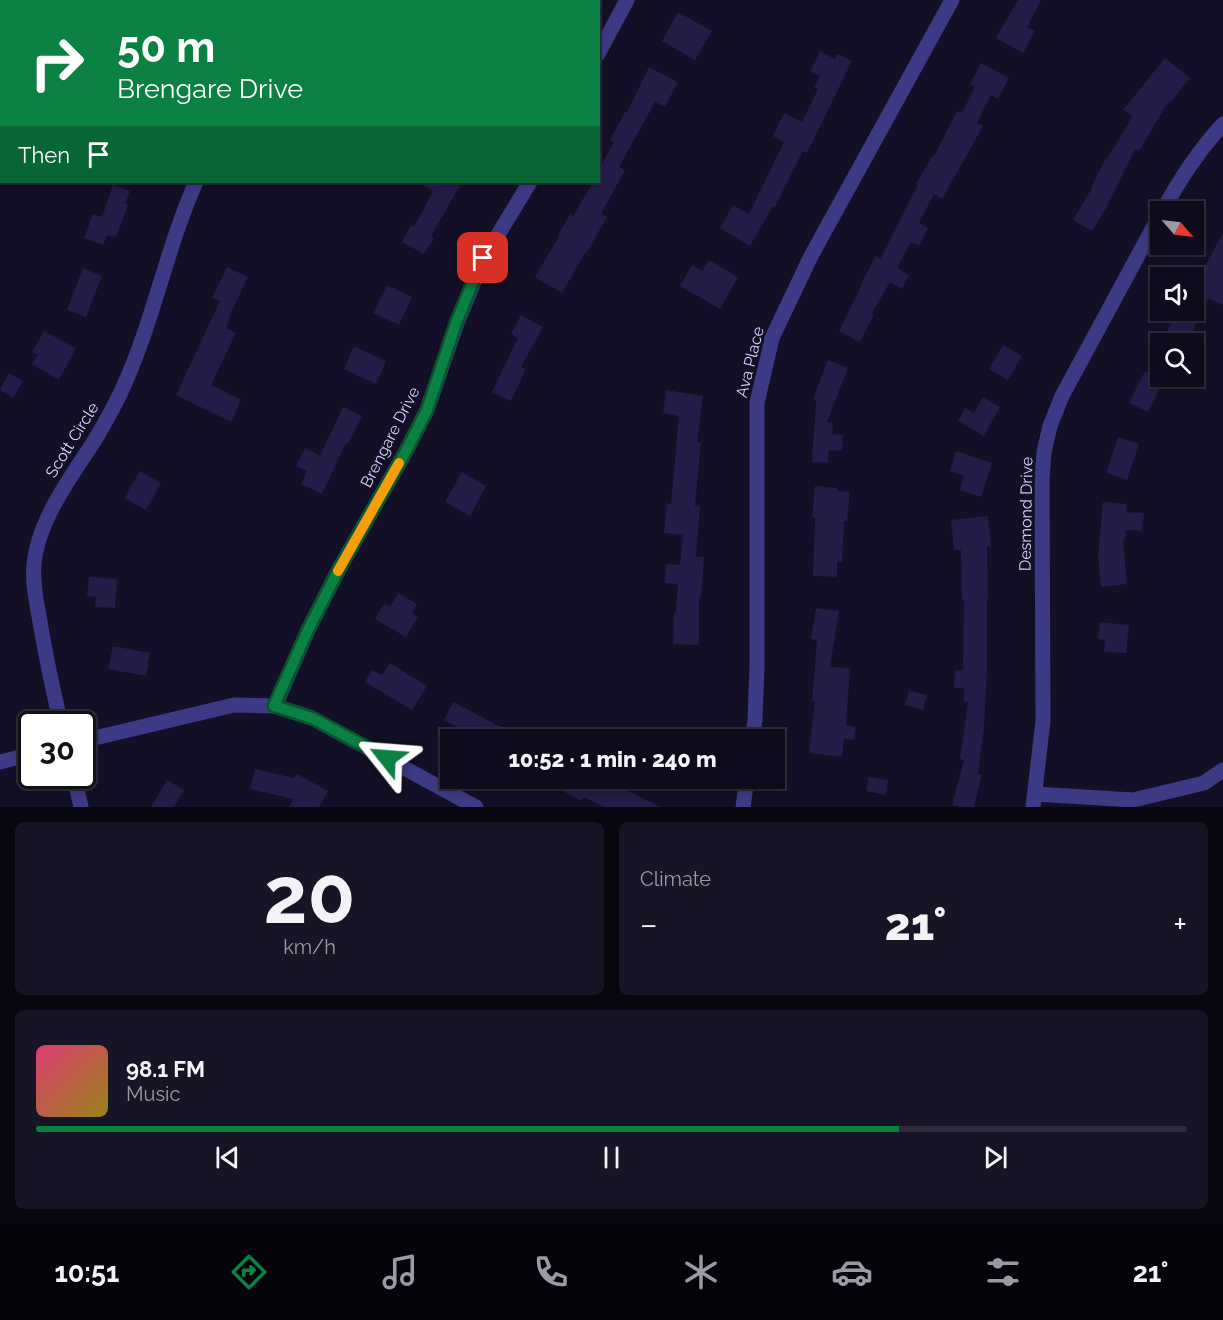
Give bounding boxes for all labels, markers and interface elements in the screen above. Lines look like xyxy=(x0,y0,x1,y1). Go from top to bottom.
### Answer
text: 50 m xyxy=(117,23,215,72)
icon: right xyxy=(18,24,96,102)
text: Brengare Drive xyxy=(117,73,303,104)
icon: arrive xyxy=(82,138,115,171)
text: Then xyxy=(18,142,70,168)
north arrow xyxy=(1150,201,1204,255)
map controls xyxy=(1150,201,1204,387)
pin xyxy=(457,232,508,283)
icon: arrive xyxy=(466,241,499,274)
button: sound xyxy=(1150,267,1204,321)
street label: Ava Place xyxy=(732,325,768,399)
button: search xyxy=(1150,333,1204,387)
street label: Brengare Drive xyxy=(356,384,424,490)
street label: Scott Circle xyxy=(41,399,103,481)
street label: Desmond Drive xyxy=(1016,457,1036,571)
speed limit sign: 30 xyxy=(18,711,96,789)
position arrow xyxy=(355,726,419,790)
text: 10:52 · 1 min · 240 m xyxy=(508,746,717,772)
text: 20 xyxy=(264,850,355,941)
text: Climate xyxy=(640,867,711,891)
text: 21° xyxy=(885,898,946,951)
text: − xyxy=(640,905,658,944)
text: + xyxy=(1173,905,1187,944)
text: km/h xyxy=(283,935,336,959)
text: 98.1 FM xyxy=(126,1056,205,1082)
text: Music xyxy=(126,1082,180,1106)
icon: previous xyxy=(211,1141,244,1174)
icon: pause xyxy=(595,1141,628,1174)
icon: next xyxy=(979,1141,1012,1174)
icon: directions xyxy=(228,1251,270,1293)
icon: music xyxy=(379,1251,421,1293)
icon: phone xyxy=(530,1251,572,1293)
icon: climate xyxy=(680,1251,722,1293)
icon: car xyxy=(831,1251,873,1293)
icon: filters xyxy=(982,1251,1024,1293)
text: 10:51 xyxy=(54,1257,119,1288)
text: 21° xyxy=(1133,1257,1169,1288)

